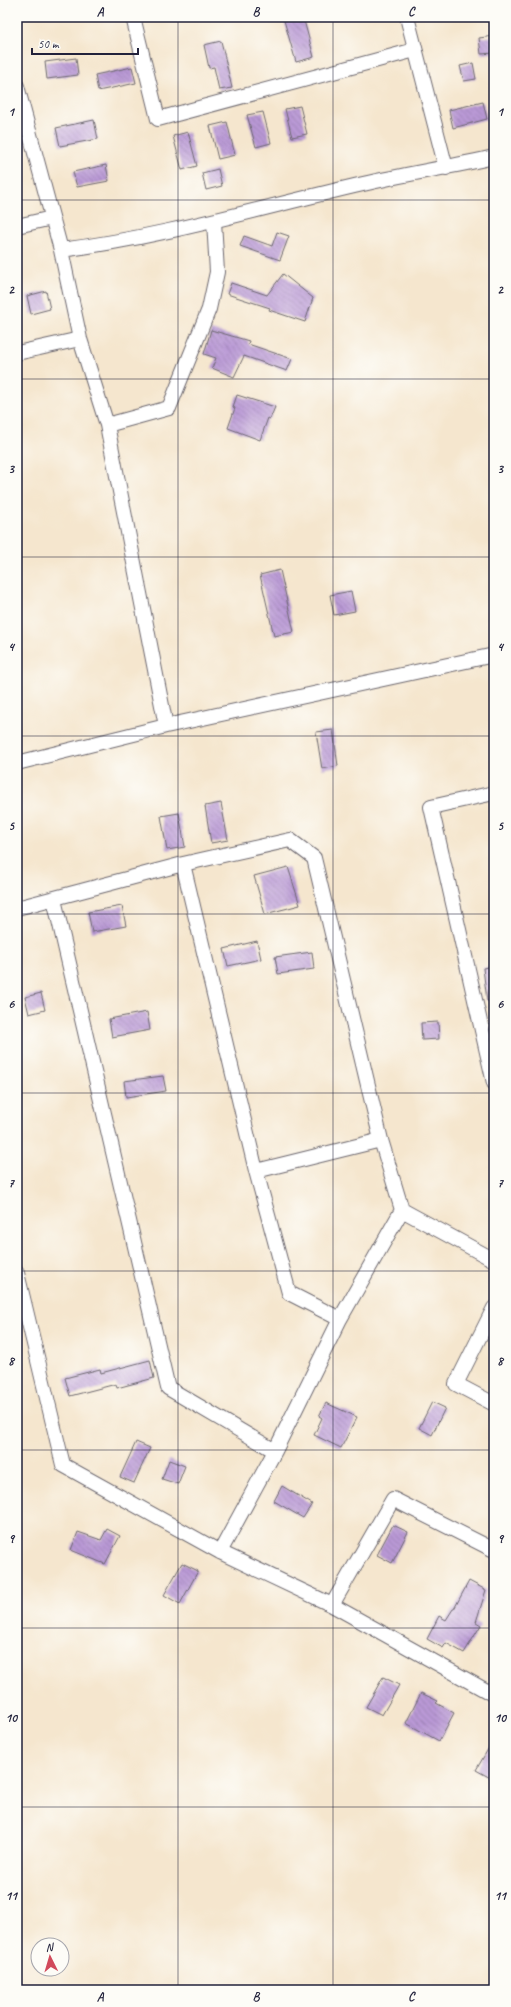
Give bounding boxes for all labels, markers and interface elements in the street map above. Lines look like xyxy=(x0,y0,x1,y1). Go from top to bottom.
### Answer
text: A xyxy=(97,4,105,20)
text: B xyxy=(253,4,261,20)
text: C xyxy=(408,4,416,20)
scale bar xyxy=(32,30,138,56)
text: 50 m xyxy=(38,36,60,52)
text: 1 xyxy=(8,104,16,120)
text: 1 xyxy=(497,104,505,120)
text: 2 xyxy=(8,282,15,298)
text: 2 xyxy=(497,282,504,298)
text: 3 xyxy=(8,461,15,477)
text: 3 xyxy=(497,461,504,477)
text: 4 xyxy=(8,639,16,655)
text: 4 xyxy=(497,639,505,655)
text: 5 xyxy=(8,818,15,834)
text: 5 xyxy=(497,818,504,834)
text: 6 xyxy=(8,996,15,1012)
text: 6 xyxy=(497,996,504,1012)
text: 7 xyxy=(8,1175,15,1191)
text: 7 xyxy=(497,1175,504,1191)
text: 8 xyxy=(8,1353,16,1369)
text: 8 xyxy=(497,1353,505,1369)
text: 9 xyxy=(8,1531,15,1547)
text: 9 xyxy=(497,1531,504,1547)
text: 10 xyxy=(5,1710,18,1726)
text: 10 xyxy=(494,1710,507,1726)
text: 11 xyxy=(5,1888,19,1904)
text: 11 xyxy=(494,1888,508,1904)
north arrow xyxy=(30,1937,70,1977)
text: N xyxy=(45,1940,55,1954)
text: A xyxy=(97,1989,105,2005)
text: B xyxy=(253,1989,261,2005)
text: C xyxy=(408,1989,416,2005)

